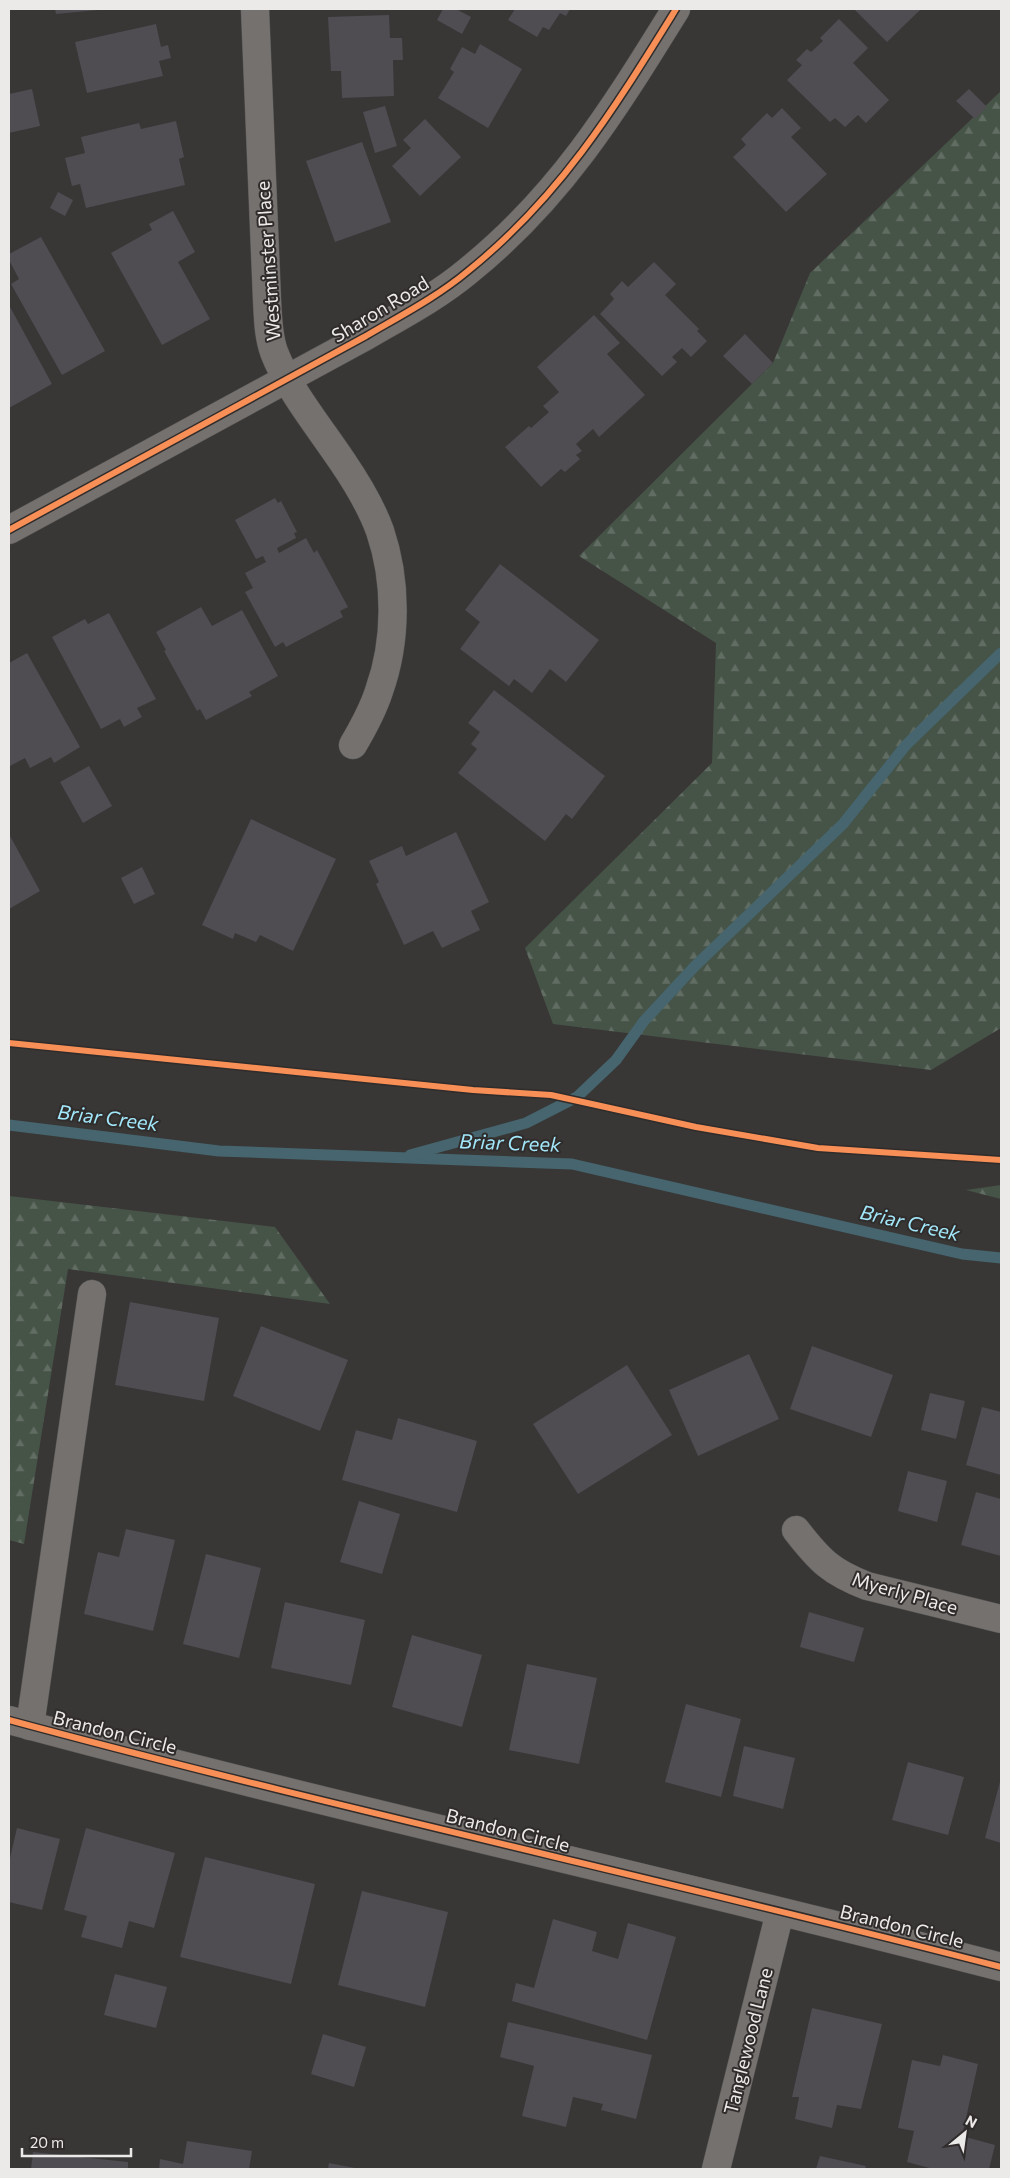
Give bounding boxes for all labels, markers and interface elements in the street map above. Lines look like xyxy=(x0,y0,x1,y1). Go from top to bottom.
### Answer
street label: Westminster Place xyxy=(250,180,285,342)
street label: Sharon Road xyxy=(327,271,433,347)
water label: Briar Creek xyxy=(56,1099,161,1135)
water label: Briar Creek xyxy=(459,1128,562,1156)
water label: Briar Creek xyxy=(858,1199,964,1245)
street label: Myerly Place xyxy=(850,1566,961,1619)
street label: Brandon Circle xyxy=(51,1705,179,1758)
street label: Brandon Circle xyxy=(444,1803,572,1856)
street label: Brandon Circle xyxy=(838,1899,966,1952)
street label: Tanglewood Lane xyxy=(718,1965,777,2117)
north arrow xyxy=(940,2108,990,2158)
text: N xyxy=(963,2111,980,2131)
scale bar xyxy=(22,2126,131,2158)
text: 20 m xyxy=(30,2133,64,2151)

